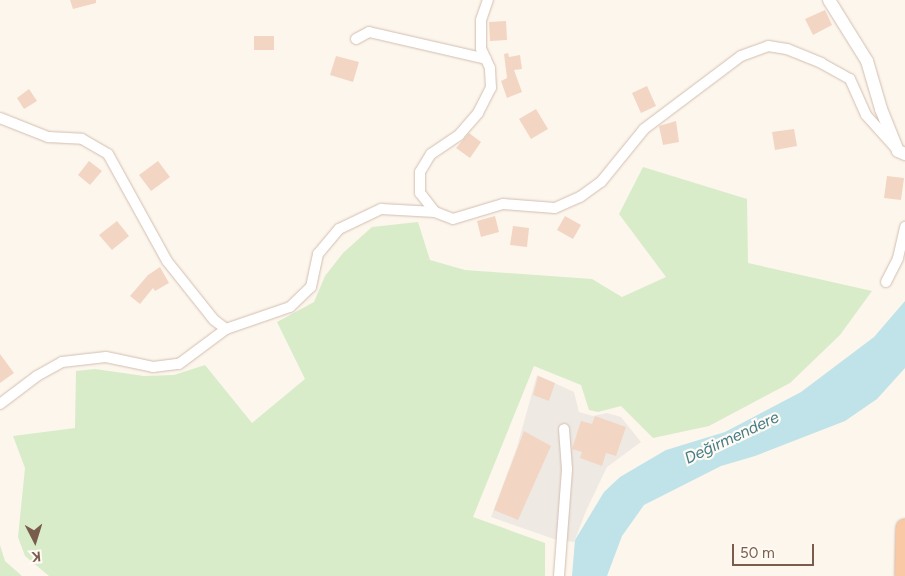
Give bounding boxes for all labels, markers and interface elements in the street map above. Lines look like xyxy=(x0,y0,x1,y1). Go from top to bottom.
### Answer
water label: Değirmendere xyxy=(682,408,782,468)
north arrow xyxy=(10,516,60,566)
scale bar xyxy=(735,534,818,566)
text: 50 m xyxy=(740,544,775,562)
text: K xyxy=(31,548,42,565)

